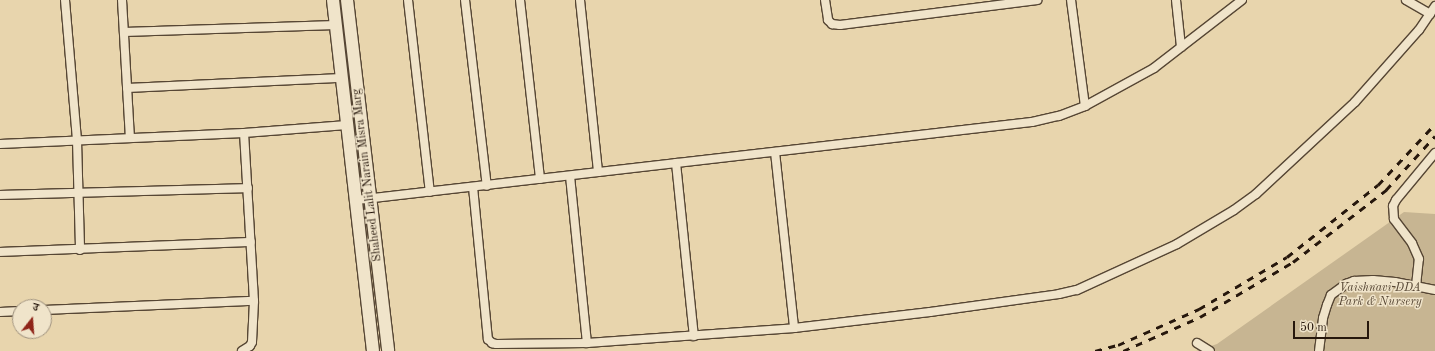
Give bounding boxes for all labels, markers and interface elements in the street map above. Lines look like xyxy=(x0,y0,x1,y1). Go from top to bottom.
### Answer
street label: Shaheed Lalit Narain Misra Marg xyxy=(350,88,386,262)
park label: Vaishnavi DDA Park & Nursery xyxy=(1338,282,1422,310)
north arrow xyxy=(12,299,52,339)
text: उ xyxy=(31,302,40,314)
scale bar xyxy=(1295,313,1371,339)
text: 50 m xyxy=(1300,322,1327,334)

